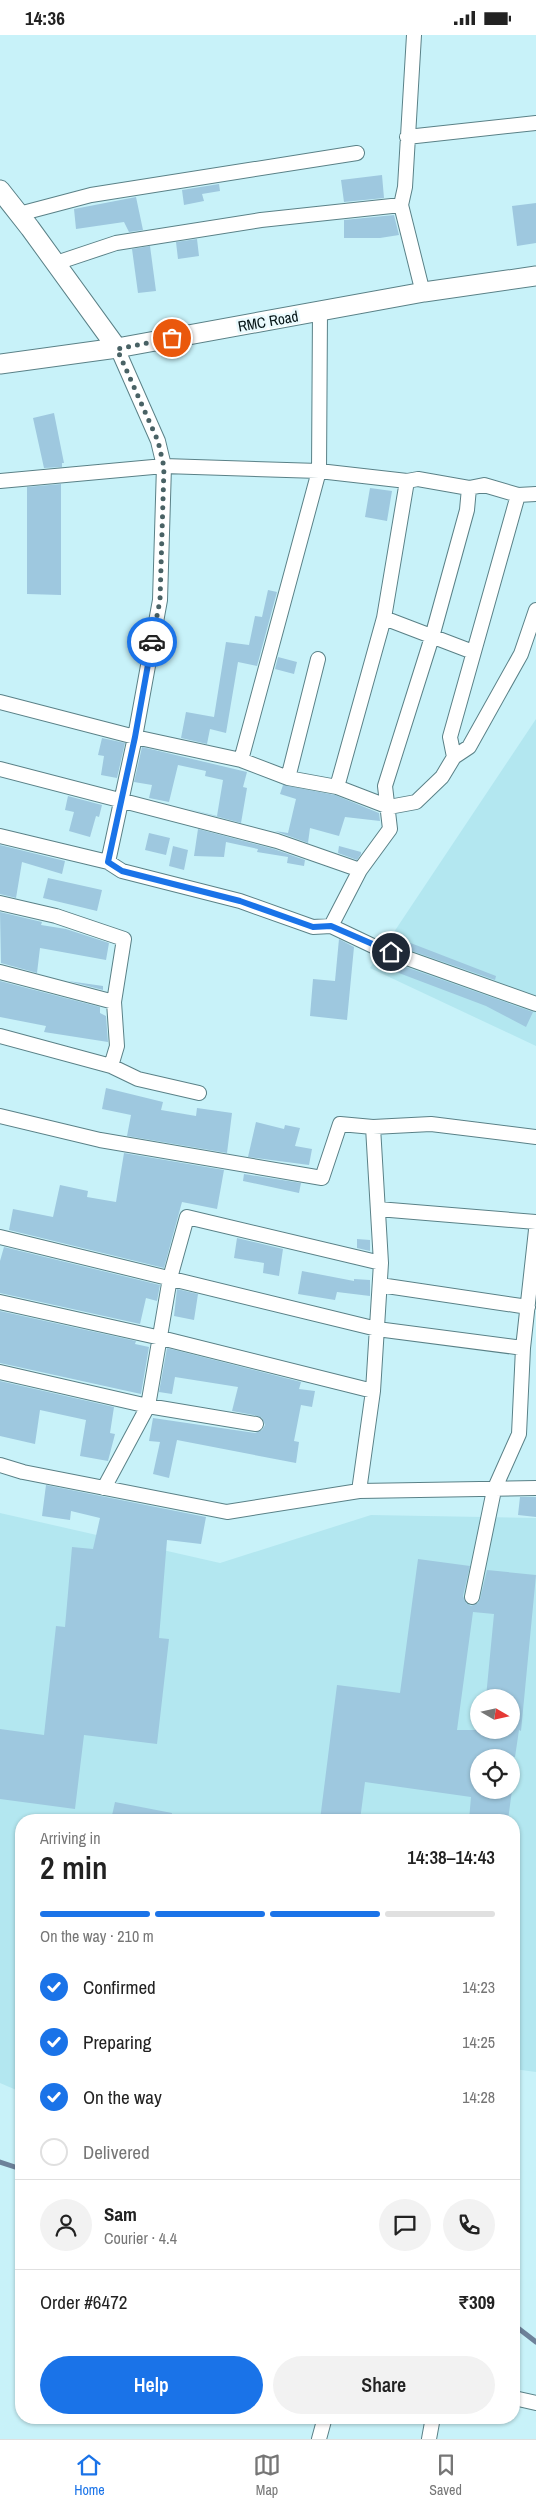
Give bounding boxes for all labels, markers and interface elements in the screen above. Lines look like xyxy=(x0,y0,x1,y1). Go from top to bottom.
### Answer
text: 14:36 xyxy=(25,5,65,31)
street label: RMC Road xyxy=(236,305,300,337)
pin xyxy=(151,317,193,359)
icon: bag xyxy=(158,324,186,352)
courier xyxy=(127,617,177,667)
icon: car xyxy=(138,628,166,656)
pin xyxy=(370,931,412,973)
icon: home xyxy=(377,938,405,966)
north arrow xyxy=(470,1689,520,1739)
map controls xyxy=(470,1689,520,1799)
button: locate xyxy=(470,1749,520,1799)
text: Arriving in xyxy=(40,1827,101,1849)
text: 14:38–14:43 xyxy=(407,1844,495,1870)
text: 2 min xyxy=(40,1846,108,1889)
text: On the way · 210 m xyxy=(40,1925,154,1947)
icon: check xyxy=(40,1973,68,2001)
text: Confirmed xyxy=(83,1974,156,2000)
text: 14:23 xyxy=(462,1976,495,1998)
icon: check xyxy=(40,2028,68,2056)
text: Preparing xyxy=(83,2029,151,2055)
text: 14:25 xyxy=(462,2031,495,2053)
icon: check xyxy=(40,2083,68,2111)
text: On the way xyxy=(83,2084,162,2110)
text: 14:28 xyxy=(462,2086,495,2108)
text: Delivered xyxy=(83,2139,150,2165)
button: person xyxy=(40,2199,92,2251)
button: chat xyxy=(379,2199,431,2251)
button: phone xyxy=(443,2199,495,2251)
text: Sam xyxy=(104,2201,137,2227)
text: Courier · 4.4 xyxy=(104,2227,177,2249)
text: Order #6472 xyxy=(40,2289,127,2315)
text: ₹309 xyxy=(458,2289,495,2315)
button: Help xyxy=(40,2356,263,2414)
button: Share xyxy=(273,2356,495,2414)
tab: Home xyxy=(74,2451,105,2499)
tab: Map xyxy=(253,2451,281,2499)
tab: Saved xyxy=(429,2451,462,2499)

